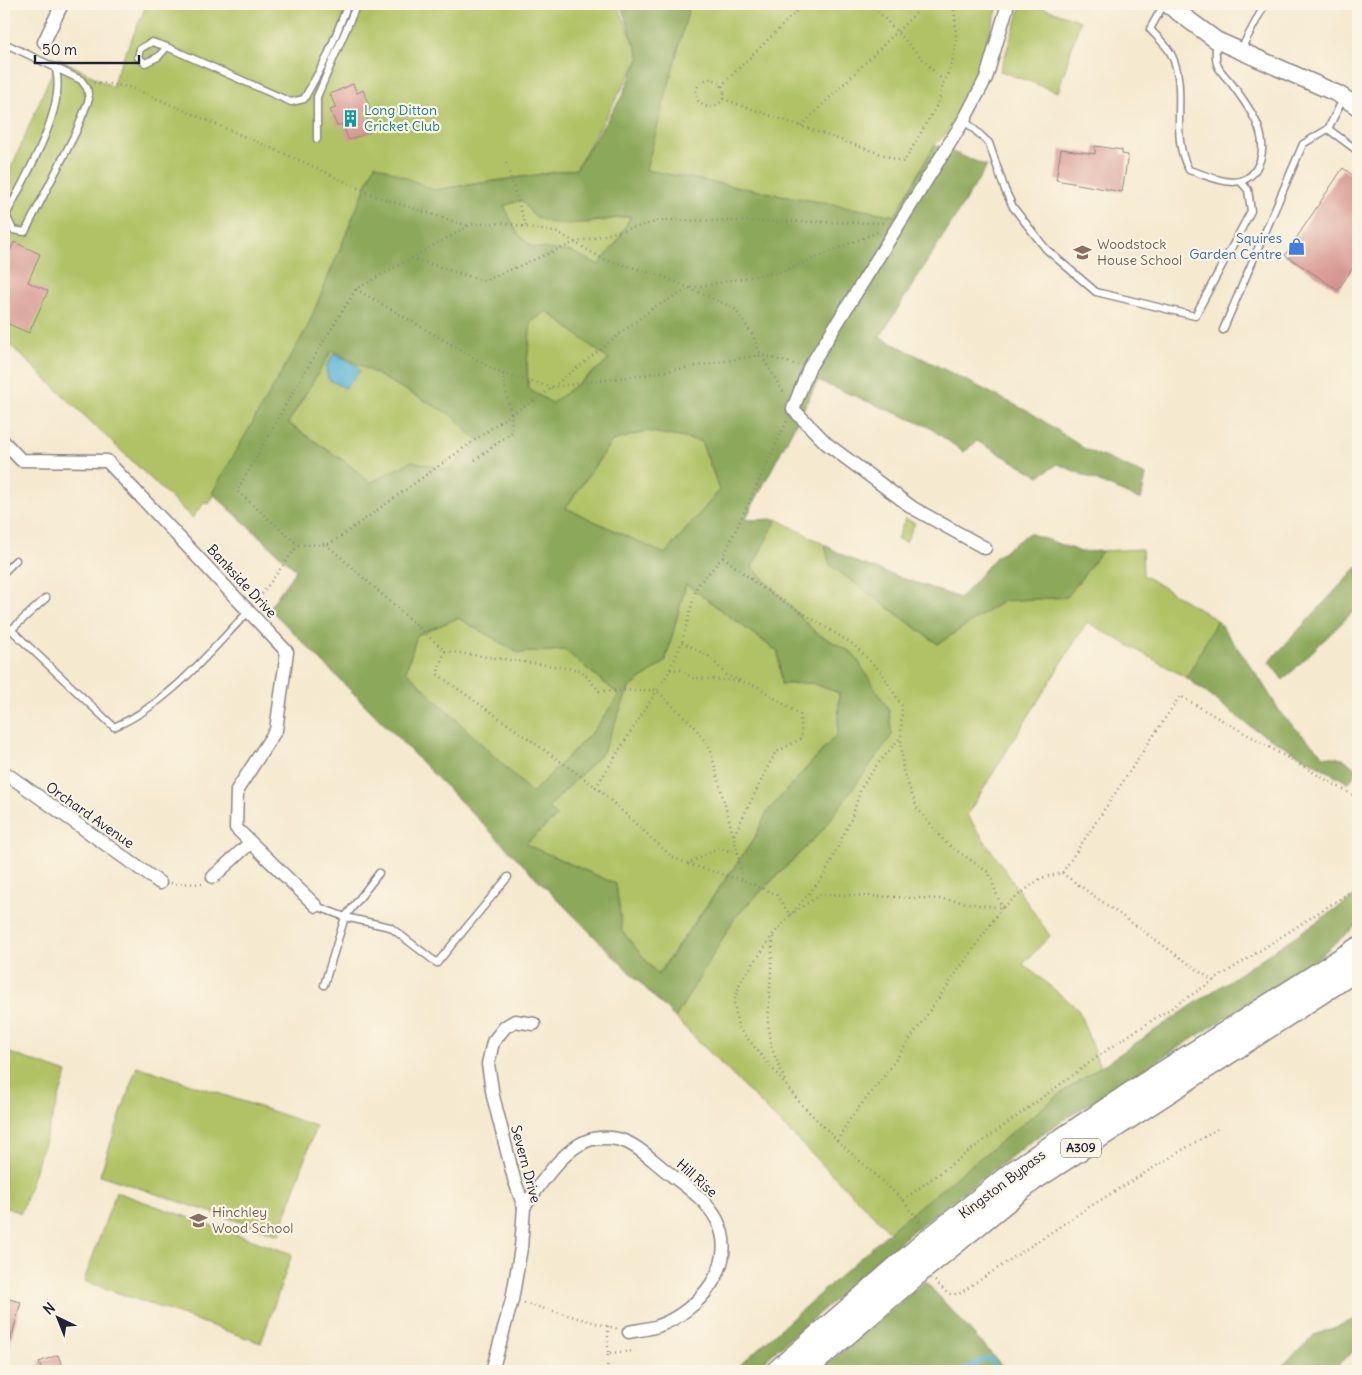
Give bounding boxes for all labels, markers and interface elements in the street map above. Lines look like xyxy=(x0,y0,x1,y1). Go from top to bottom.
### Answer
scale bar xyxy=(35,32,139,64)
text: 50 m xyxy=(42,40,77,59)
place label: Long Ditton Cricket Club xyxy=(364,101,440,135)
building icon: Long Ditton Cricket Club xyxy=(340,108,360,128)
place label: Squires Garden Centre xyxy=(1189,229,1282,263)
place label: Woodstock House School xyxy=(1097,235,1182,269)
shop icon: Squires Garden Centre xyxy=(1286,236,1306,256)
school or university icon: Woodstock House School xyxy=(1073,242,1093,262)
street label: Bankside Drive xyxy=(203,540,281,622)
street label: Orchard Avenue xyxy=(42,778,138,852)
street label: Severn Drive xyxy=(507,1123,545,1205)
road number: A309 xyxy=(1061,1138,1101,1158)
street label: Kingston Bypass xyxy=(955,1146,1049,1222)
street label: Hill Rise xyxy=(673,1155,721,1201)
place label: Hinchley Wood School xyxy=(212,1203,293,1237)
school or university icon: Hinchley Wood School xyxy=(188,1210,208,1230)
north arrow xyxy=(32,1292,82,1342)
text: N xyxy=(39,1299,59,1318)

